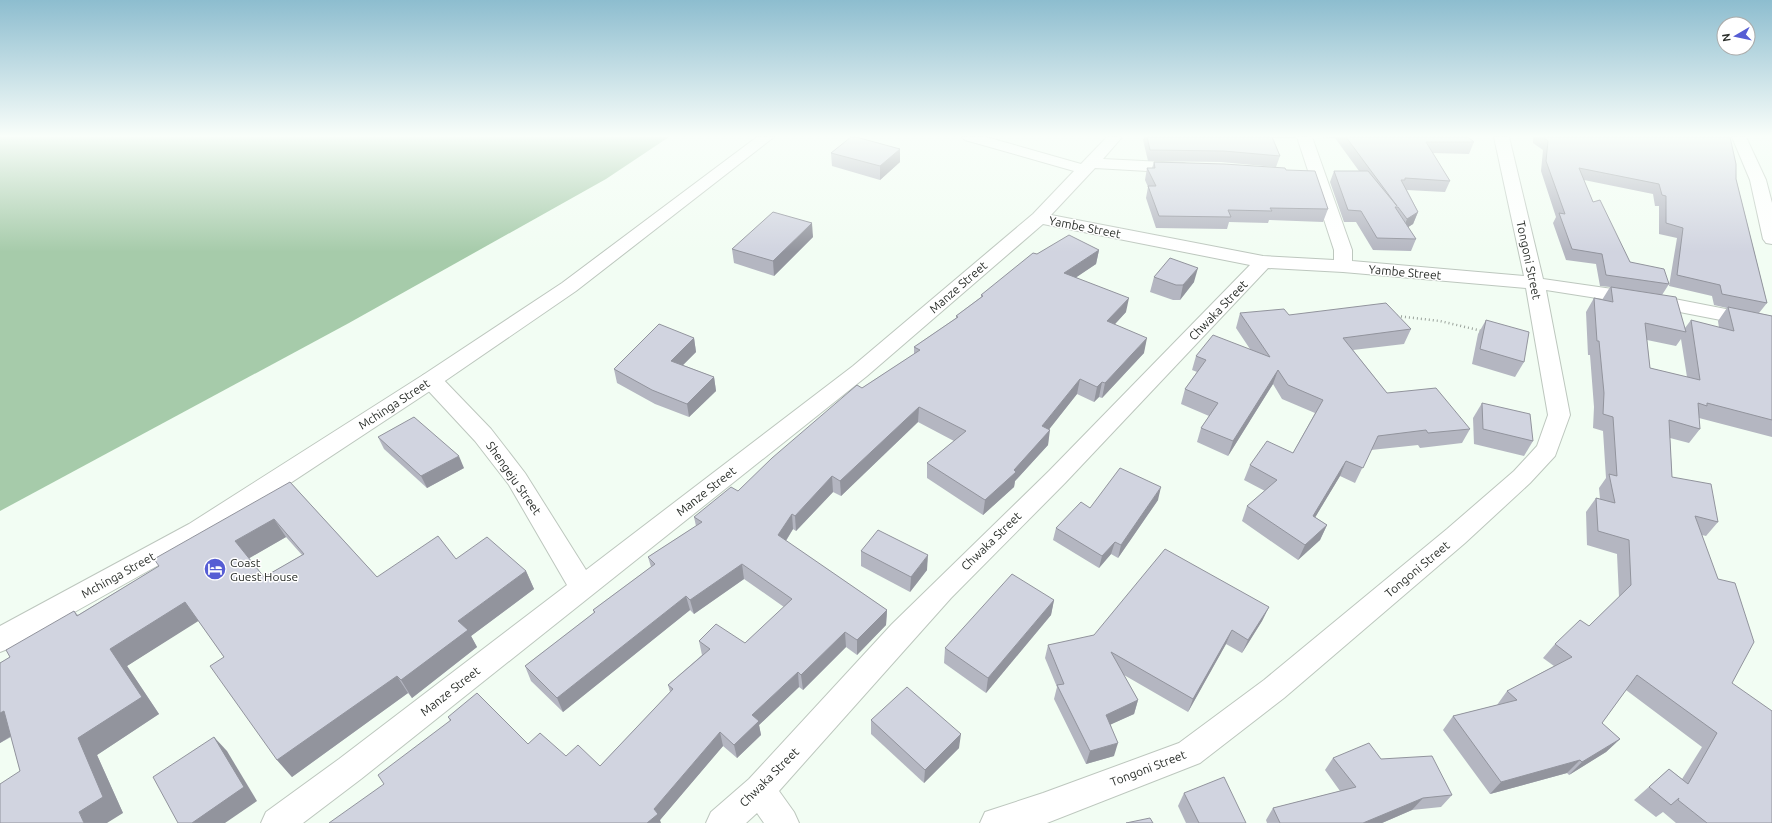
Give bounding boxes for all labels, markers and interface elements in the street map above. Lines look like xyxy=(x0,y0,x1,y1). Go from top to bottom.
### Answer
north arrow xyxy=(1716,16,1756,56)
text: N xyxy=(1720,33,1733,43)
street label: Yambe Street xyxy=(1048,214,1122,240)
street label: Tongoni Street xyxy=(1514,220,1544,301)
street label: Manze Street xyxy=(927,258,990,315)
street label: Yambe Street xyxy=(1368,262,1442,282)
street label: Chwaka Street xyxy=(1186,277,1250,343)
street label: Mchinga Street xyxy=(356,376,432,432)
street label: Shengeju Street xyxy=(484,439,544,517)
street label: Manze Street xyxy=(674,464,738,518)
street label: Chwaka Street xyxy=(958,509,1024,573)
street label: Tongoni Street xyxy=(1382,538,1452,600)
street label: Mchinga Street xyxy=(79,549,157,601)
hotel icon: Coast Guest House xyxy=(202,556,228,582)
place label: Coast Guest House xyxy=(230,556,298,583)
street label: Manze Street xyxy=(418,664,482,718)
street label: Chwaka Street xyxy=(737,745,801,809)
street label: Tongoni Street xyxy=(1108,748,1188,788)

